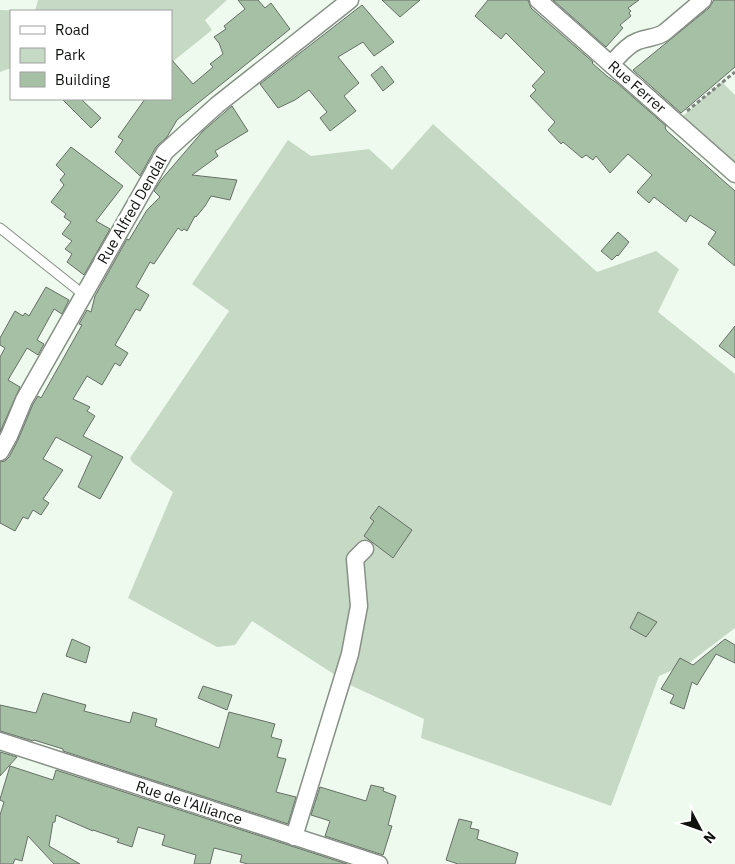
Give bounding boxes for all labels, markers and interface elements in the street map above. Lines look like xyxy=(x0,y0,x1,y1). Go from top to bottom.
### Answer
legend xyxy=(10,10,172,100)
text: Road xyxy=(55,20,90,39)
text: Park xyxy=(55,45,85,64)
street label: Rue Ferrer xyxy=(604,56,671,117)
text: Building xyxy=(55,70,110,89)
street label: Rue Alfred Dendal xyxy=(93,152,170,267)
street label: Rue de l'Alliance xyxy=(133,776,245,829)
north arrow xyxy=(675,804,725,854)
text: N xyxy=(700,828,720,847)

